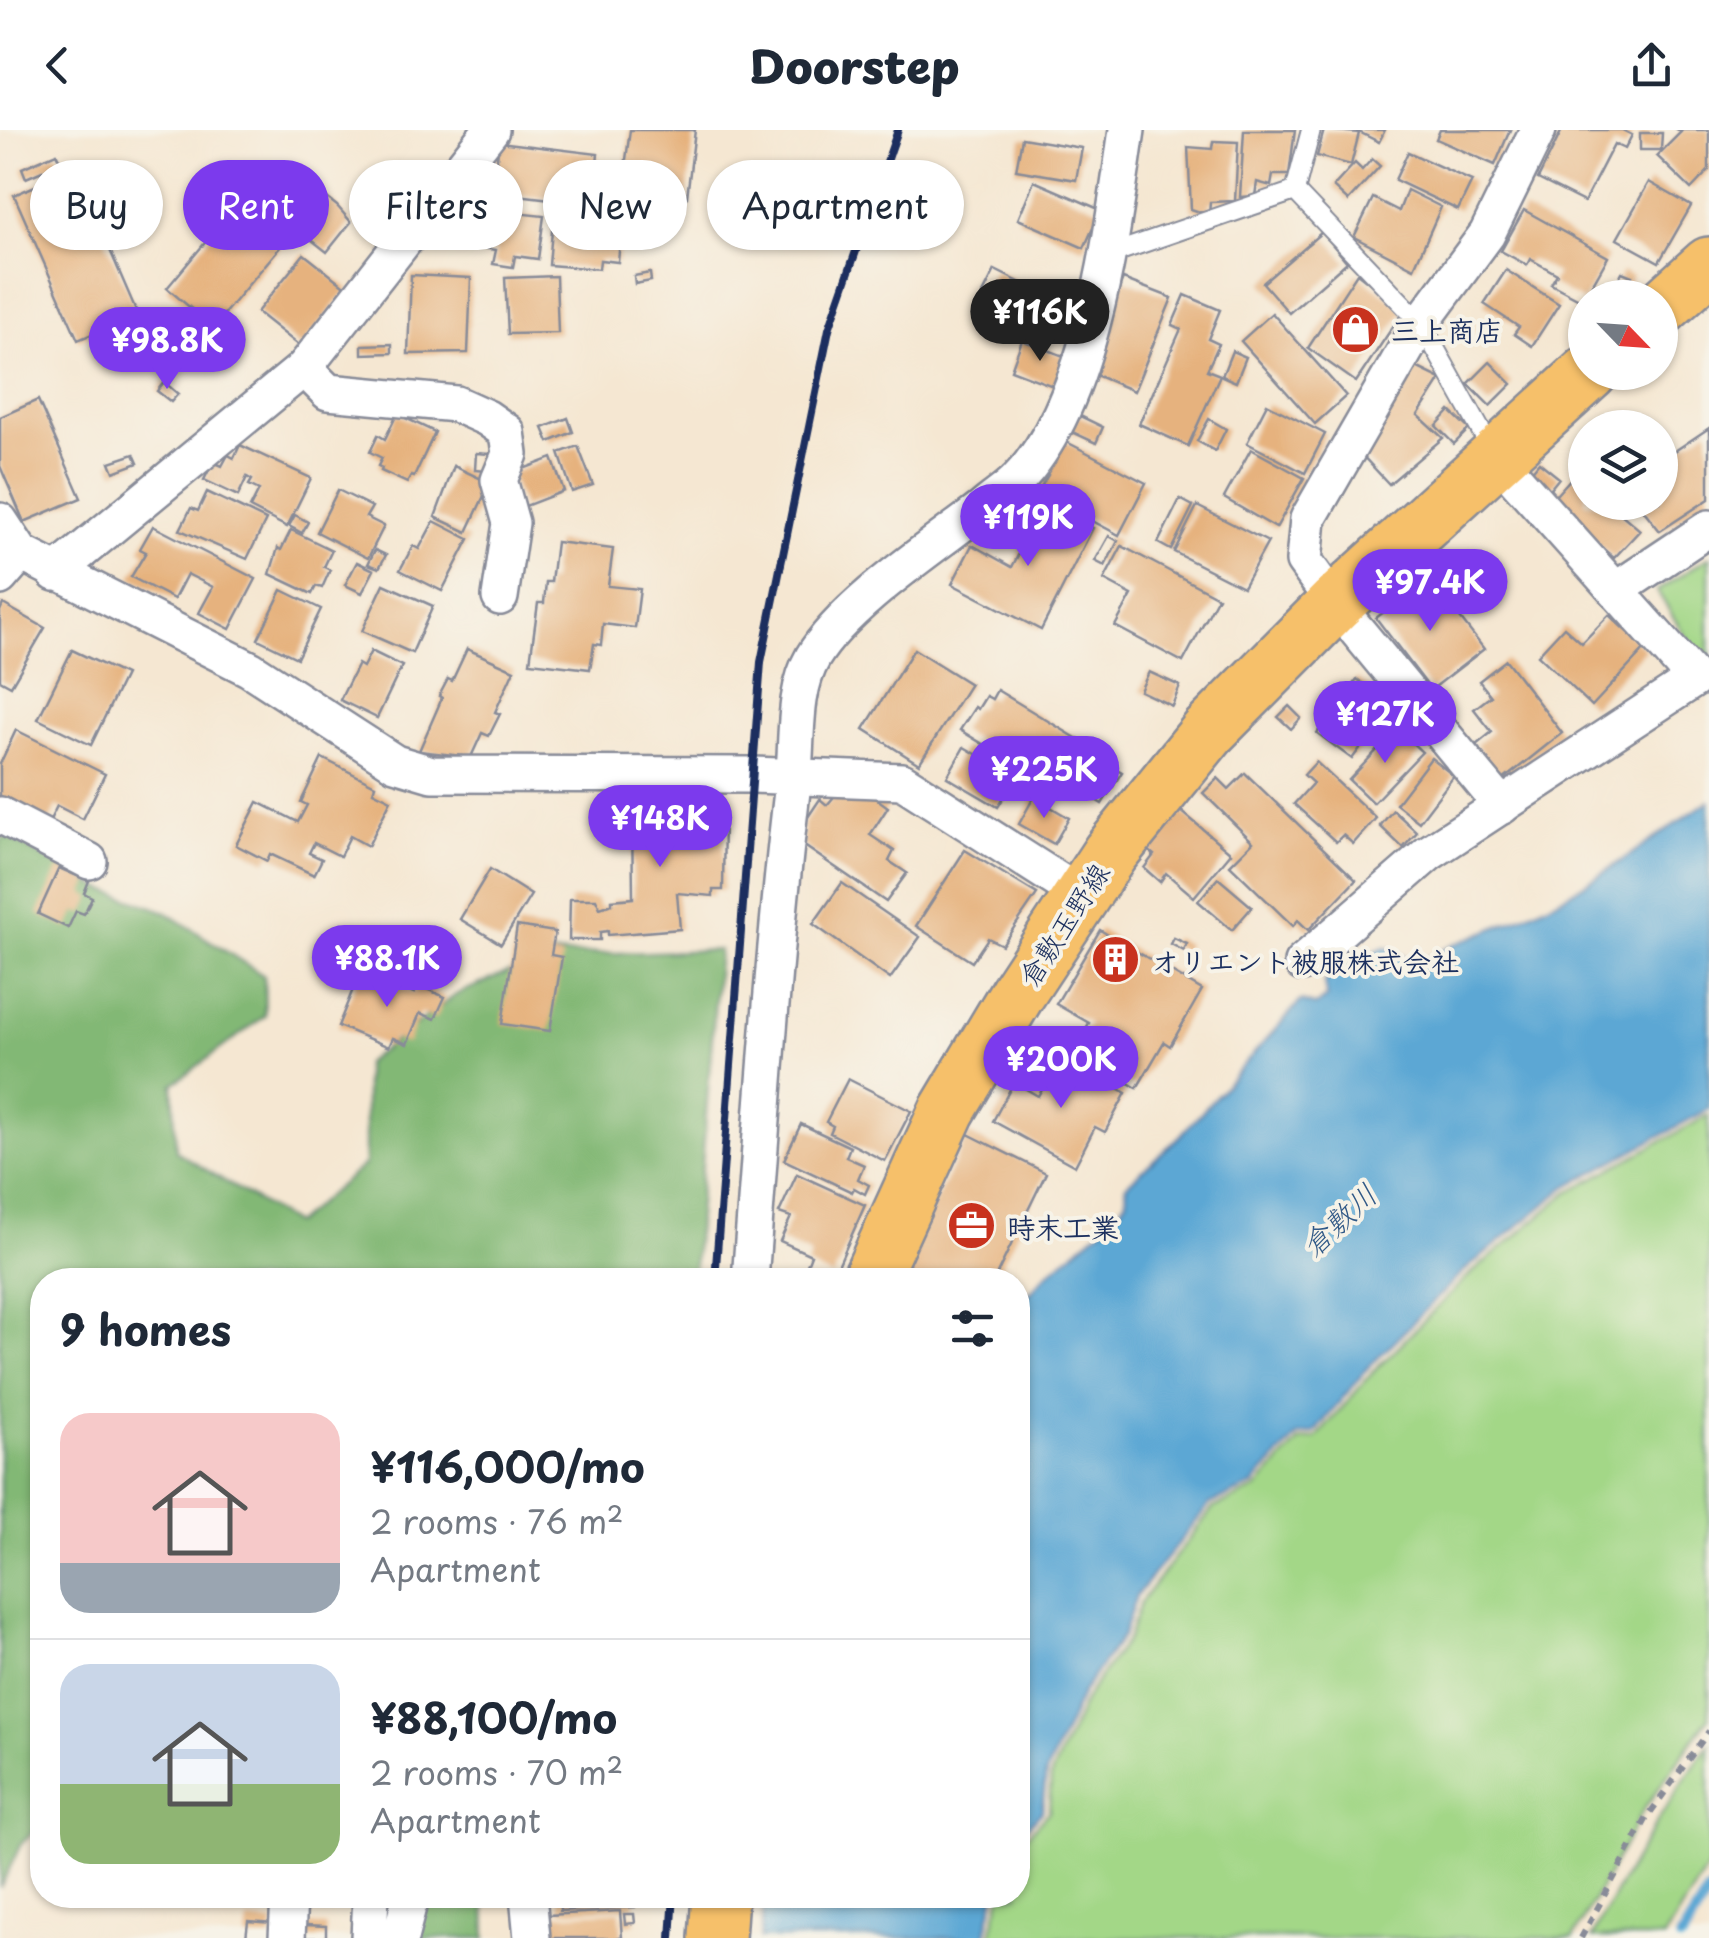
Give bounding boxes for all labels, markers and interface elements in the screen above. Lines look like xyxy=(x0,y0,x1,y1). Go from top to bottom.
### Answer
text: Doorstep xyxy=(749,31,960,99)
icon: back xyxy=(30,38,85,93)
icon: share xyxy=(1624,38,1679,93)
chip: Buy xyxy=(30,160,163,250)
chip: Rent xyxy=(183,160,329,250)
chip: Filters xyxy=(349,160,523,250)
chip: New xyxy=(543,160,687,250)
chip: Apartment xyxy=(707,160,964,250)
pin: ¥116K xyxy=(970,279,1110,364)
north arrow xyxy=(1568,280,1678,390)
map controls xyxy=(1568,280,1678,520)
text: ¥116K xyxy=(992,287,1088,335)
shop icon: 三上商店 xyxy=(1330,303,1382,355)
pin: ¥98.8K xyxy=(86,307,248,392)
place label: 三上商店 xyxy=(1391,308,1503,351)
text: ¥98.8K xyxy=(111,315,223,363)
button: layers xyxy=(1568,410,1678,520)
pin: ¥119K xyxy=(958,484,1098,569)
text: ¥119K xyxy=(982,492,1074,540)
pin: ¥97.4K xyxy=(1349,549,1511,634)
text: ¥97.4K xyxy=(1374,557,1486,605)
pin: ¥127K xyxy=(1315,681,1455,766)
text: ¥127K xyxy=(1335,689,1435,737)
pin: ¥225K xyxy=(974,736,1114,821)
text: ¥225K xyxy=(990,744,1098,792)
pin: ¥148K xyxy=(590,785,730,870)
text: ¥148K xyxy=(610,793,710,841)
street label: 倉敷玉野線 xyxy=(1007,854,1119,994)
pin: ¥88.1K xyxy=(306,925,468,1010)
text: ¥88.1K xyxy=(334,933,440,981)
building icon: オリエント被服株式会社 xyxy=(1090,934,1142,986)
place label: オリエント被服株式会社 xyxy=(1151,939,1459,982)
pin: ¥200K xyxy=(991,1026,1131,1111)
text: ¥200K xyxy=(1005,1034,1117,1082)
water label: 倉敷川 xyxy=(1290,1172,1386,1266)
office icon: 時末工業 xyxy=(946,1200,998,1252)
place label: 時末工業 xyxy=(1007,1205,1119,1248)
text: 9 homes xyxy=(60,1297,231,1360)
icon: filters xyxy=(945,1301,1000,1356)
text: ¥116,000/mo xyxy=(370,1434,645,1497)
icon: home xyxy=(140,1453,260,1573)
text: 2 rooms · 76 m² xyxy=(370,1497,624,1545)
text: Apartment xyxy=(370,1545,541,1593)
text: ¥88,100/mo xyxy=(370,1685,617,1748)
icon: home xyxy=(140,1704,260,1824)
text: 2 rooms · 70 m² xyxy=(370,1748,623,1796)
text: Apartment xyxy=(370,1796,541,1844)

